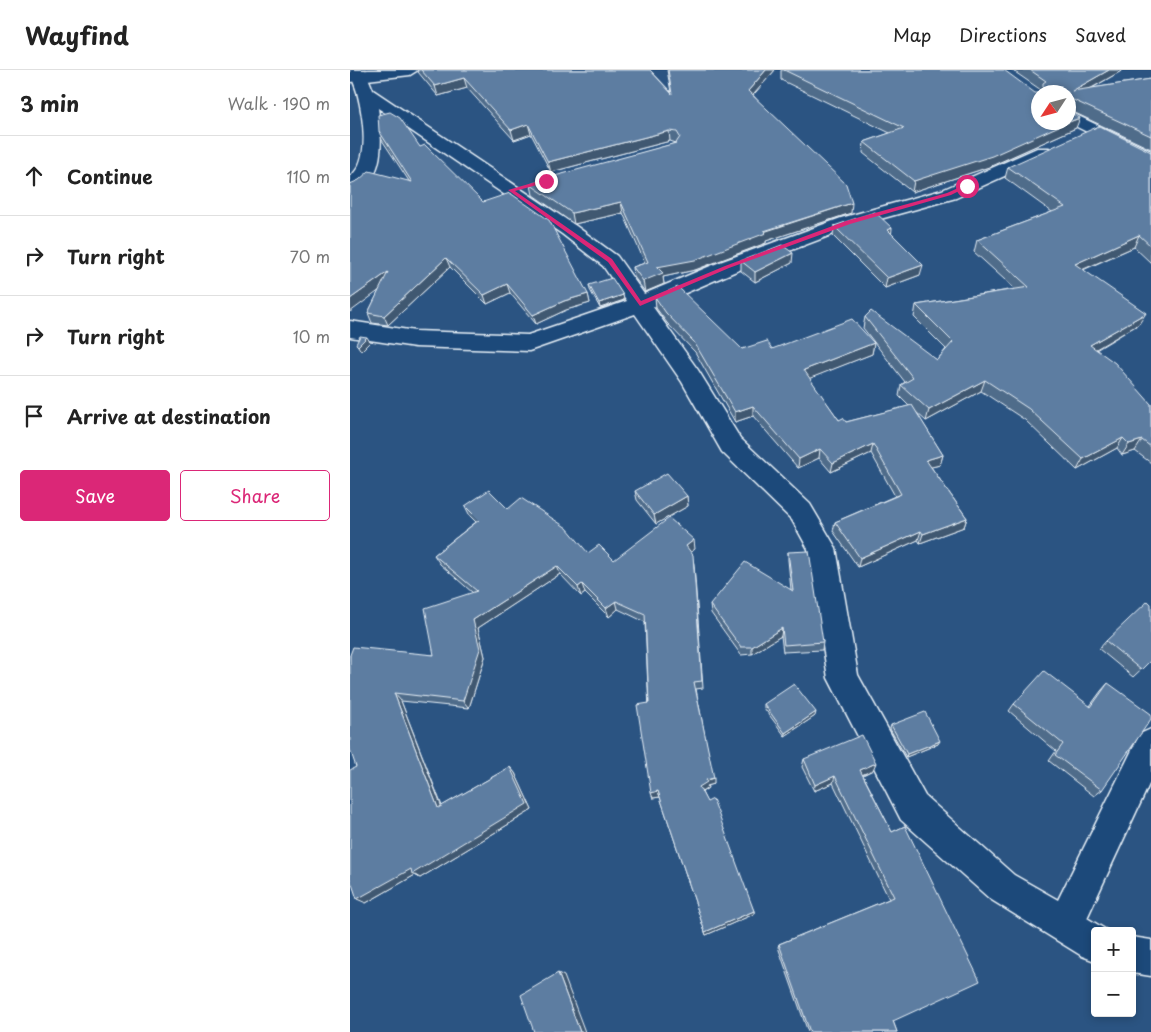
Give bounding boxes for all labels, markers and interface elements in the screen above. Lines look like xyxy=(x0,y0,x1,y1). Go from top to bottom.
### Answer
text: Wayfind xyxy=(25,17,129,53)
text: Map xyxy=(893,21,931,48)
text: Directions xyxy=(959,21,1047,48)
text: Saved xyxy=(1075,21,1126,48)
north arrow xyxy=(1031,85,1076,130)
text: 3 min xyxy=(20,87,79,119)
text: Walk · 190 m xyxy=(228,91,330,115)
icon: ahead xyxy=(20,162,48,190)
text: Continue xyxy=(67,162,153,190)
text: 110 m xyxy=(287,164,330,188)
route end xyxy=(535,170,558,193)
route start xyxy=(956,175,979,198)
icon: right xyxy=(20,242,48,270)
text: Turn right xyxy=(67,242,165,270)
text: 70 m xyxy=(290,244,330,268)
icon: right xyxy=(20,322,48,350)
text: Turn right xyxy=(67,322,165,350)
text: 10 m xyxy=(293,324,330,348)
icon: arrive xyxy=(20,402,48,430)
text: Arrive at destination xyxy=(67,402,271,430)
button: Save xyxy=(20,470,170,521)
button: Share xyxy=(180,470,330,521)
map controls xyxy=(1091,927,1136,1017)
button: + xyxy=(1091,927,1136,972)
button: − xyxy=(1091,972,1136,1017)

